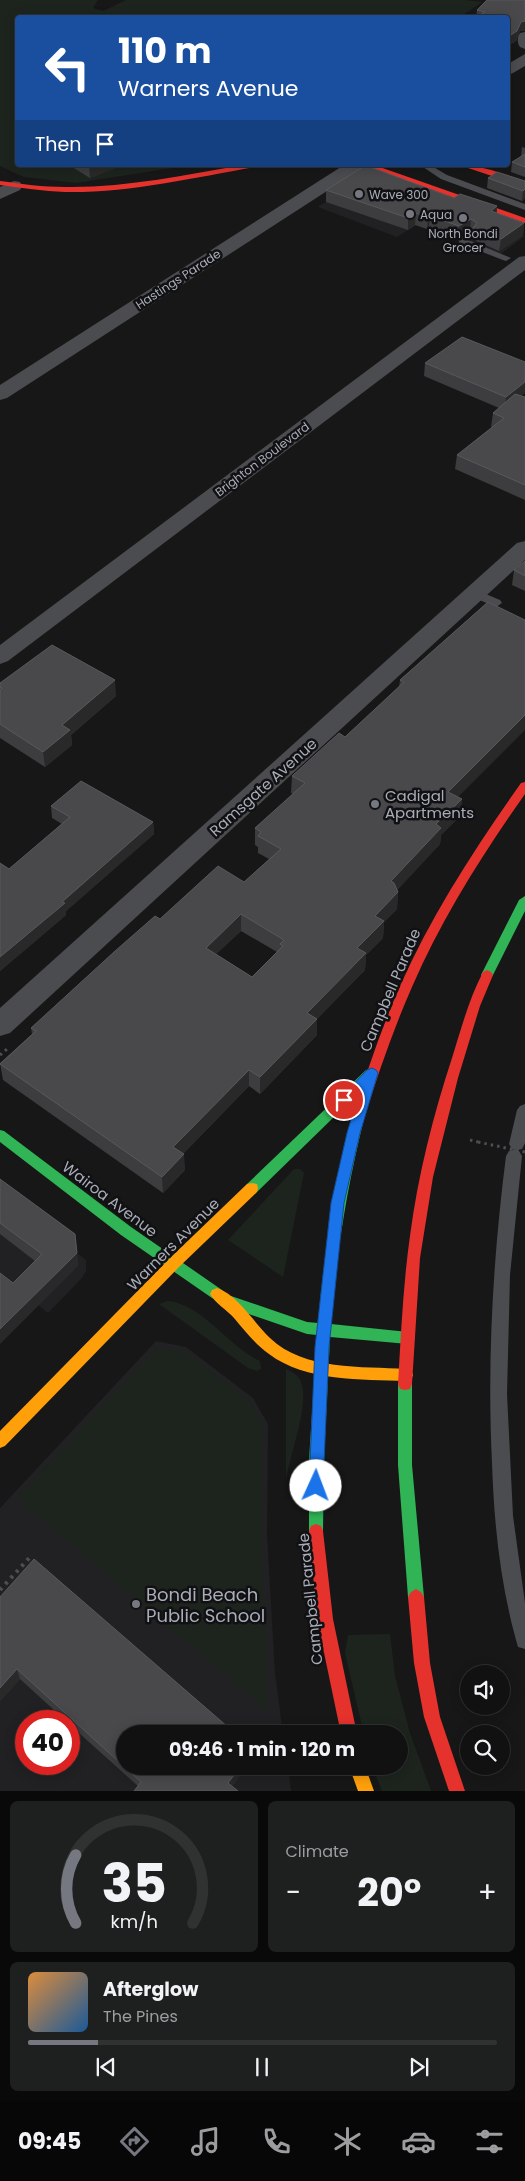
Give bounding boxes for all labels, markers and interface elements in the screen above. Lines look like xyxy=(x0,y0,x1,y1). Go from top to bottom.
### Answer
text: 110 m xyxy=(118,26,212,75)
icon: left xyxy=(35,35,100,100)
text: Warners Avenue xyxy=(118,73,298,104)
icon: arrive xyxy=(91,130,119,158)
text: Then xyxy=(35,131,81,158)
place label: Wave 300 xyxy=(369,186,428,203)
marker: Wave 300 xyxy=(353,188,365,200)
place label: Aqua xyxy=(420,206,452,223)
marker: Aqua xyxy=(404,208,416,220)
marker: North Bondi Grocer xyxy=(457,212,469,224)
place label: North Bondi Grocer xyxy=(428,225,498,256)
street label: Hastings Parade xyxy=(132,245,224,313)
street label: Brighton Boulevard xyxy=(211,418,313,500)
street label: Ramsgate Avenue xyxy=(205,733,321,841)
place label: Cadigal Apartments xyxy=(385,785,474,823)
marker: Cadigal Apartments xyxy=(369,798,381,810)
street label: Campbell Parade xyxy=(355,925,425,1055)
pin xyxy=(323,1079,365,1121)
icon: arrive xyxy=(330,1086,358,1114)
street label: Wairoa Avenue xyxy=(58,1156,162,1242)
street label: Warners Avenue xyxy=(122,1193,224,1295)
position arrow xyxy=(289,1459,341,1511)
street label: Campbell Parade xyxy=(293,1532,327,1666)
place label: Bondi Beach Public School xyxy=(146,1582,265,1628)
marker: Bondi Beach Public School xyxy=(130,1598,142,1610)
map controls xyxy=(460,1665,510,1775)
button: sound xyxy=(460,1665,510,1715)
speed limit sign: 40 xyxy=(15,1710,80,1775)
button: search xyxy=(460,1725,510,1775)
text: 09:46 · 1 min · 120 m xyxy=(169,1736,355,1763)
text: Climate xyxy=(286,1840,349,1863)
text: 35 xyxy=(101,1847,166,1920)
text: 20° xyxy=(357,1866,421,1919)
text: − xyxy=(286,1873,301,1912)
text: + xyxy=(478,1873,497,1912)
text: km/h xyxy=(110,1909,158,1934)
text: Afterglow xyxy=(103,1976,198,2003)
text: The Pines xyxy=(103,2005,178,2028)
icon: previous xyxy=(92,2053,120,2081)
icon: pause xyxy=(248,2053,276,2081)
icon: next xyxy=(405,2053,433,2081)
icon: directions xyxy=(117,2124,152,2159)
icon: music xyxy=(188,2124,223,2159)
icon: phone xyxy=(259,2124,294,2159)
icon: climate xyxy=(330,2124,365,2159)
icon: car xyxy=(401,2124,436,2159)
icon: filters xyxy=(472,2124,507,2159)
text: 09:45 xyxy=(18,2126,81,2157)

